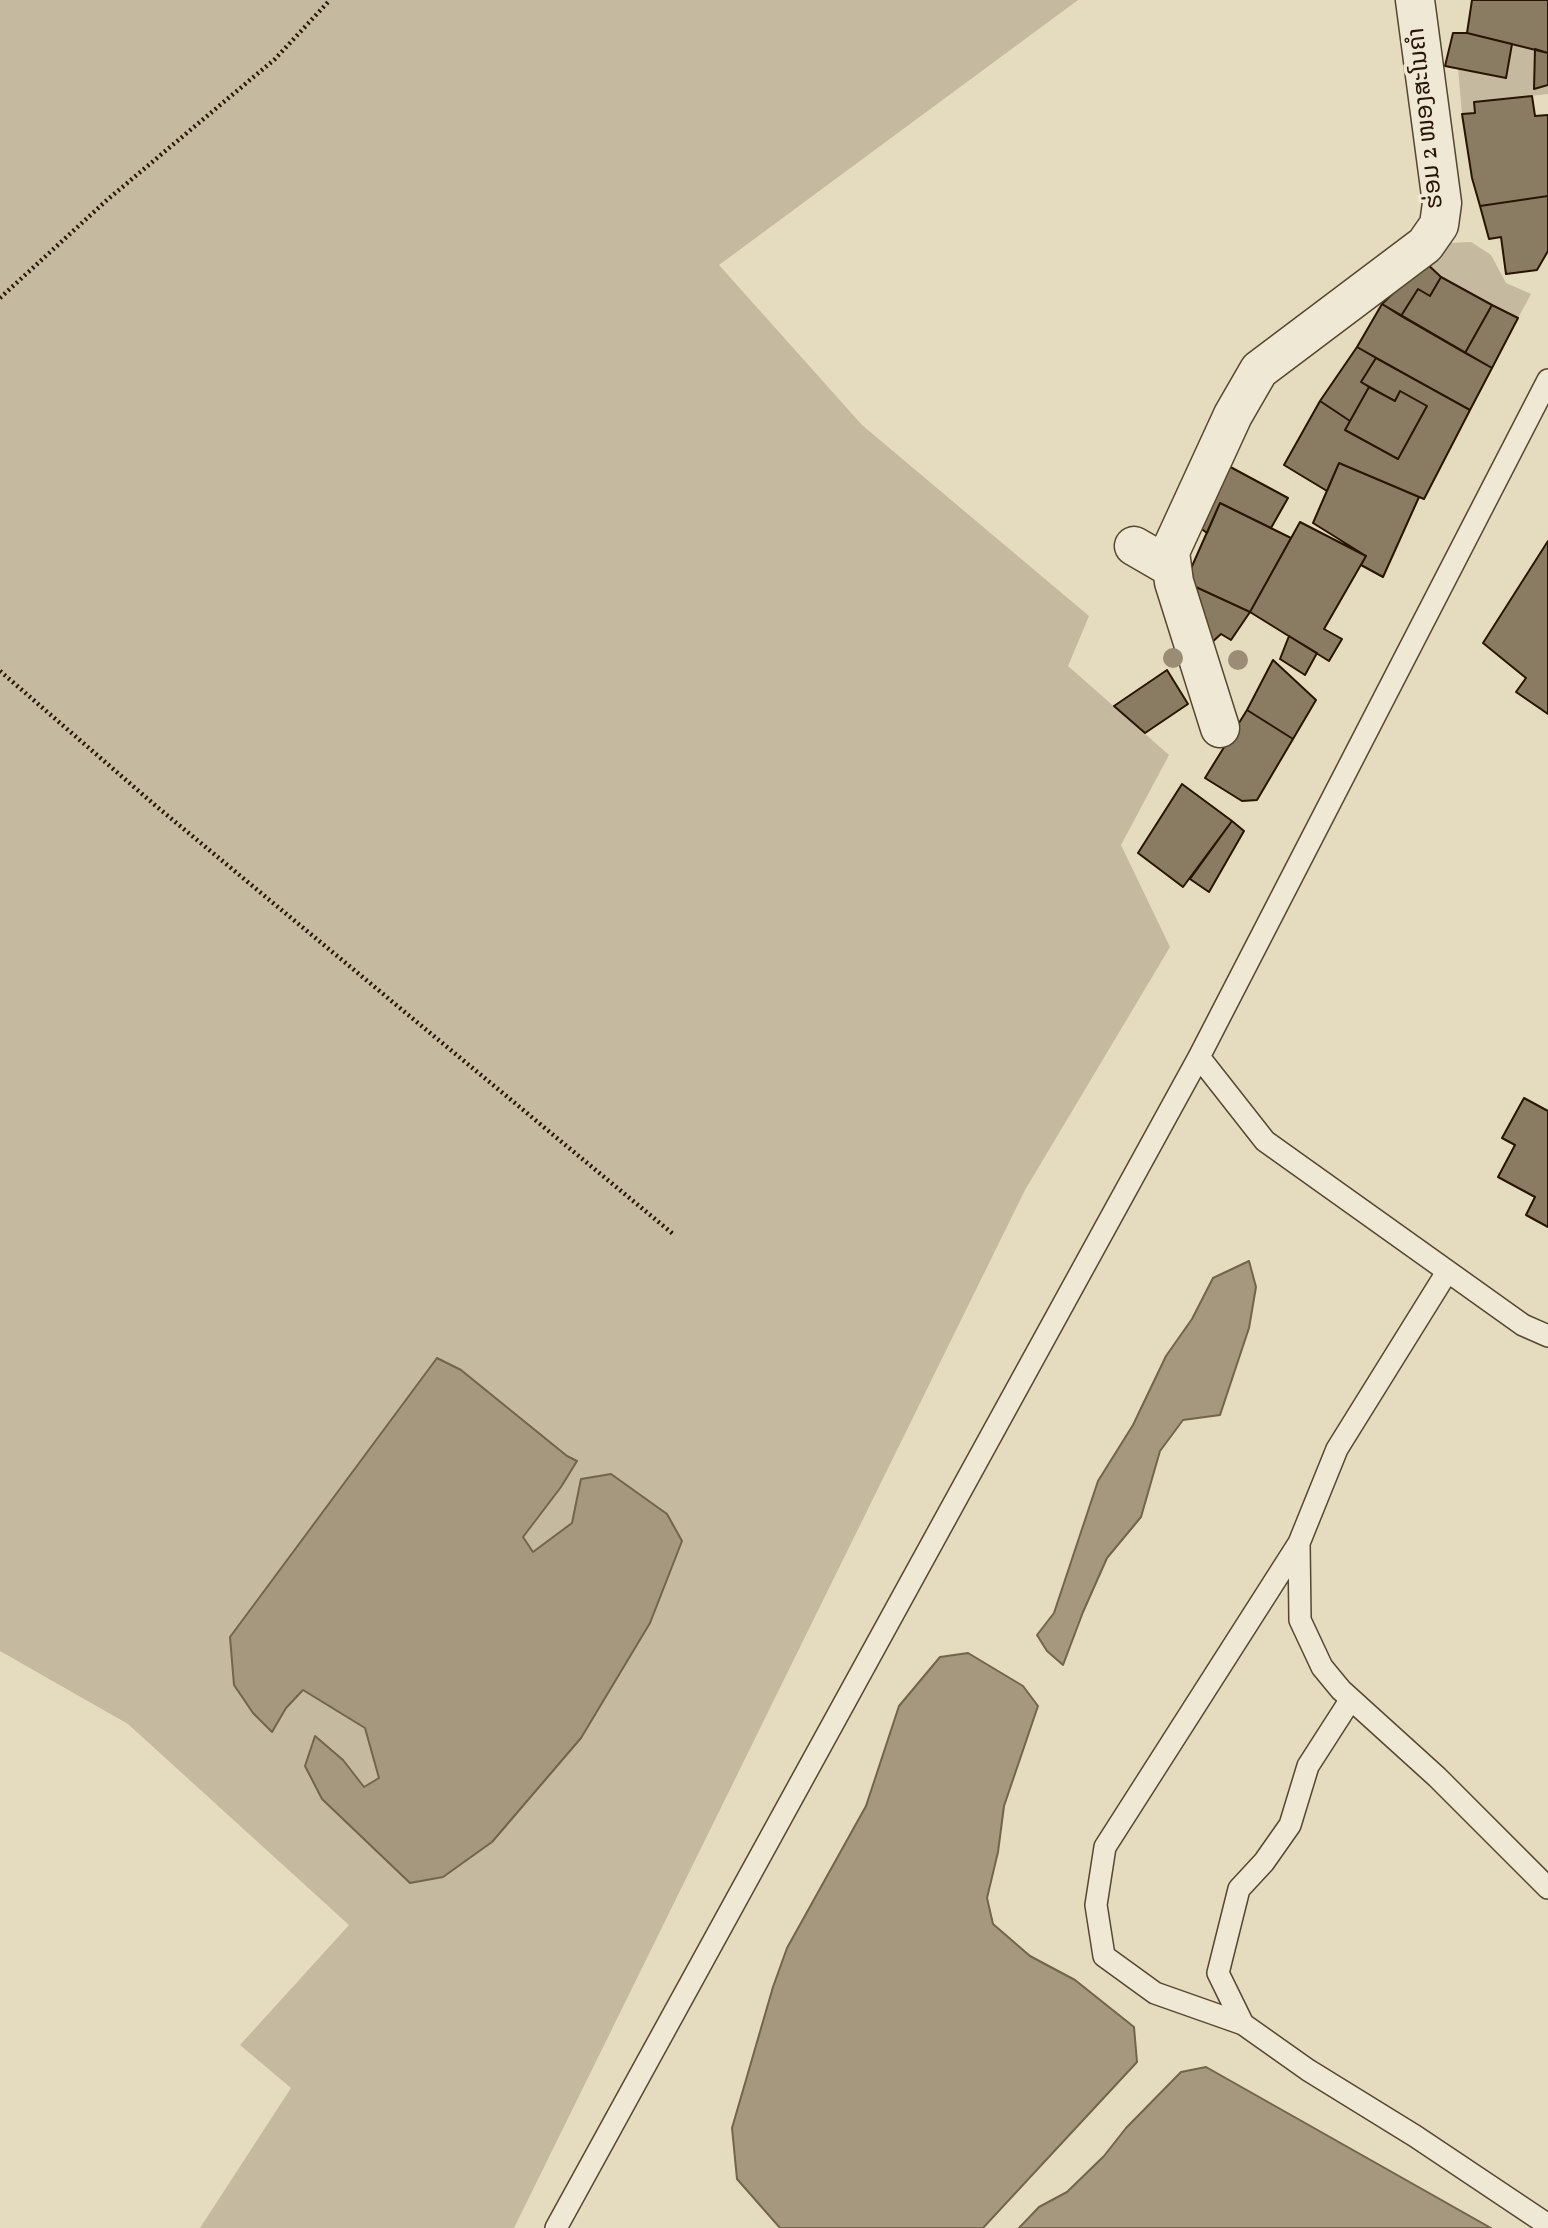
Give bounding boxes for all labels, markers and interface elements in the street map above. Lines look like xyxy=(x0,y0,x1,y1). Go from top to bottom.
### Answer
street label: ຮ່ອມ 2 ໜອງສະໂນຄໍາ xyxy=(1404,26,1452,210)

